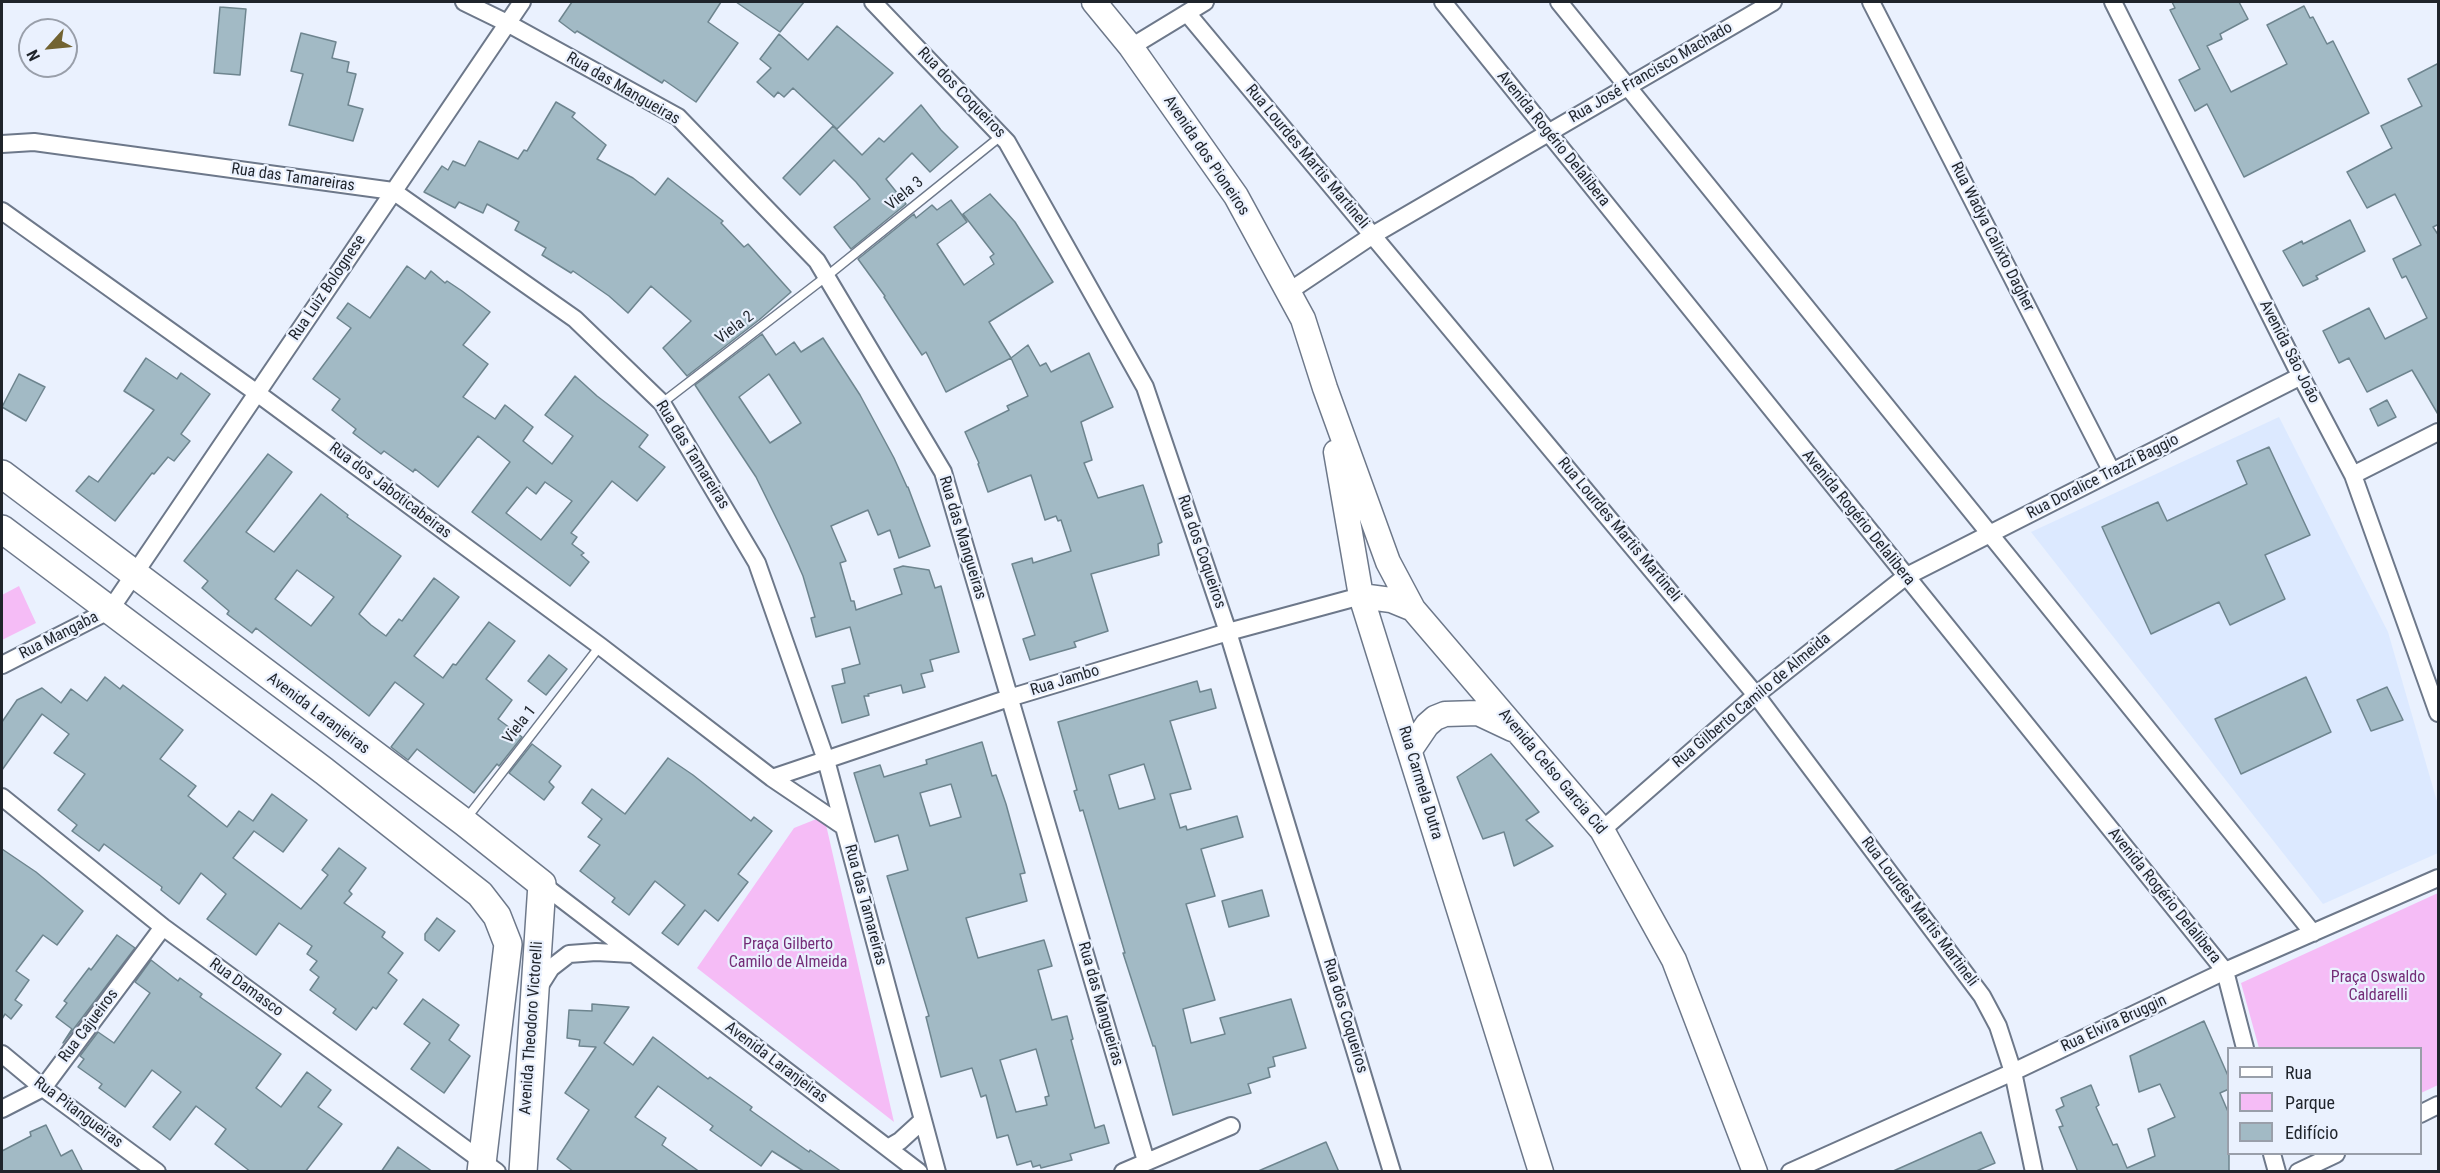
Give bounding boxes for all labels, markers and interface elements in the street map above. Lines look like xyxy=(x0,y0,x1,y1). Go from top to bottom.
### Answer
north arrow xyxy=(18,18,78,78)
street label: Rua José Francisco Machado xyxy=(1566,18,1736,128)
street label: Rua dos Coqueiros xyxy=(913,44,1009,142)
text: N xyxy=(23,47,44,64)
street label: Rua das Mangueiras xyxy=(563,49,683,129)
street label: Avenida Rogério Delalibera xyxy=(1492,67,1614,211)
street label: Rua Lourdes Martis Martineli xyxy=(1241,81,1373,233)
street label: Avenida dos Pioneiros xyxy=(1159,92,1253,220)
street label: Rua Wadya Calixto Dagher xyxy=(1946,159,2038,315)
street label: Rua das Tamareiras xyxy=(230,160,356,196)
street label: Viela 3 xyxy=(882,173,928,215)
street label: Rua Luiz Bolognese xyxy=(286,232,370,344)
street label: Avenida São João xyxy=(2255,297,2323,407)
street label: Viela 2 xyxy=(712,307,758,349)
street label: Rua das Tamareiras xyxy=(651,397,733,513)
street label: Rua Doralice Trazzi Baggio xyxy=(2024,430,2182,524)
street label: Rua dos Jaboticabeiras xyxy=(325,439,455,543)
street label: Avenida Rogério Delalibera xyxy=(1797,446,1919,590)
street label: Rua Lourdes Martis Martineli xyxy=(1553,454,1685,606)
street label: Rua das Mangueiras xyxy=(934,474,990,602)
street label: Rua dos Coqueiros xyxy=(1173,493,1229,611)
street label: Rua Mangaba xyxy=(16,608,102,664)
street label: Rua Gilberto Camilo de Almeida xyxy=(1669,629,1835,773)
street label: Rua Jambo xyxy=(1028,661,1102,701)
street label: Avenida Laranjeiras xyxy=(263,669,373,759)
street label: Viela 1 xyxy=(499,702,541,748)
street label: Avenida Celso Garcia Cid xyxy=(1494,705,1610,839)
street label: Rua Carmela Dutra xyxy=(1394,724,1446,842)
street label: Avenida Rogério Delalibera xyxy=(2103,824,2225,968)
street label: Rua Lourdes Martis Martineli xyxy=(1856,833,1982,991)
street label: Rua das Tamareiras xyxy=(840,842,890,968)
park label: Praça Gilberto Camilo de Almeida xyxy=(729,935,847,973)
street label: Rua das Mangueiras xyxy=(1073,940,1127,1068)
street label: Avenida Theodoro Victorelli xyxy=(516,941,548,1115)
street label: Rua Damasco xyxy=(205,955,287,1021)
street label: Rua dos Coqueiros xyxy=(1318,957,1372,1075)
park label: Praça Oswaldo Caldarelli xyxy=(2331,968,2425,1006)
street label: Rua Cajueiros xyxy=(55,986,123,1066)
street label: Rua Elvira Bruggin xyxy=(2058,991,2170,1057)
street label: Avenida Laranjeiras xyxy=(721,1018,831,1108)
legend xyxy=(2227,1047,2422,1155)
text: Rua xyxy=(2285,1062,2312,1083)
street label: Rua Pitangueiras xyxy=(30,1073,126,1153)
text: Parque xyxy=(2285,1092,2335,1113)
text: Edifício xyxy=(2285,1122,2338,1143)

